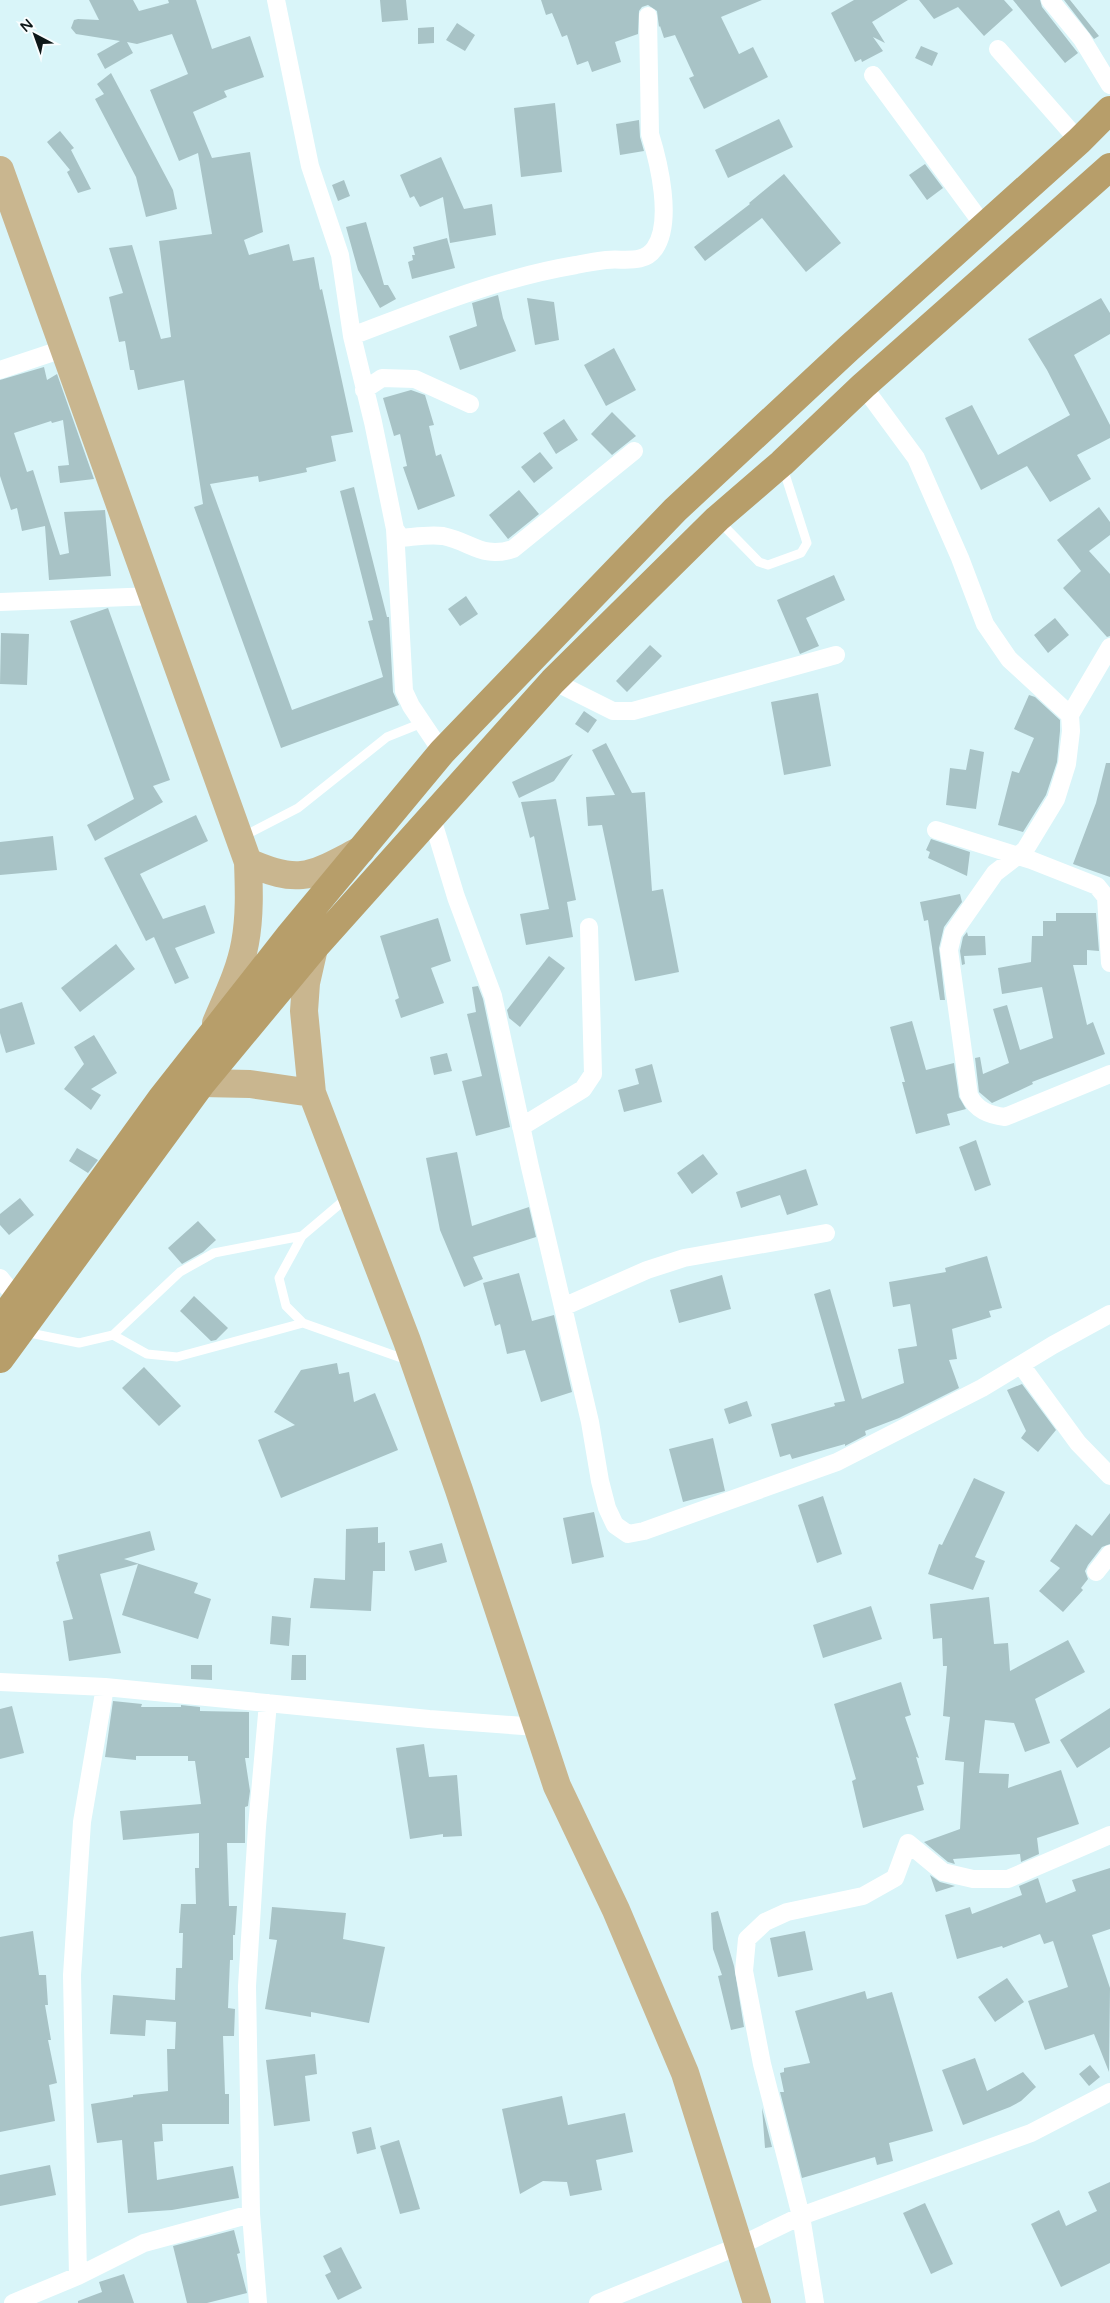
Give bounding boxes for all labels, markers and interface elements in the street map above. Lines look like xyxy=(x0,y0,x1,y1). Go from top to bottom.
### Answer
north arrow xyxy=(10,10,60,60)
text: N xyxy=(17,15,37,36)

